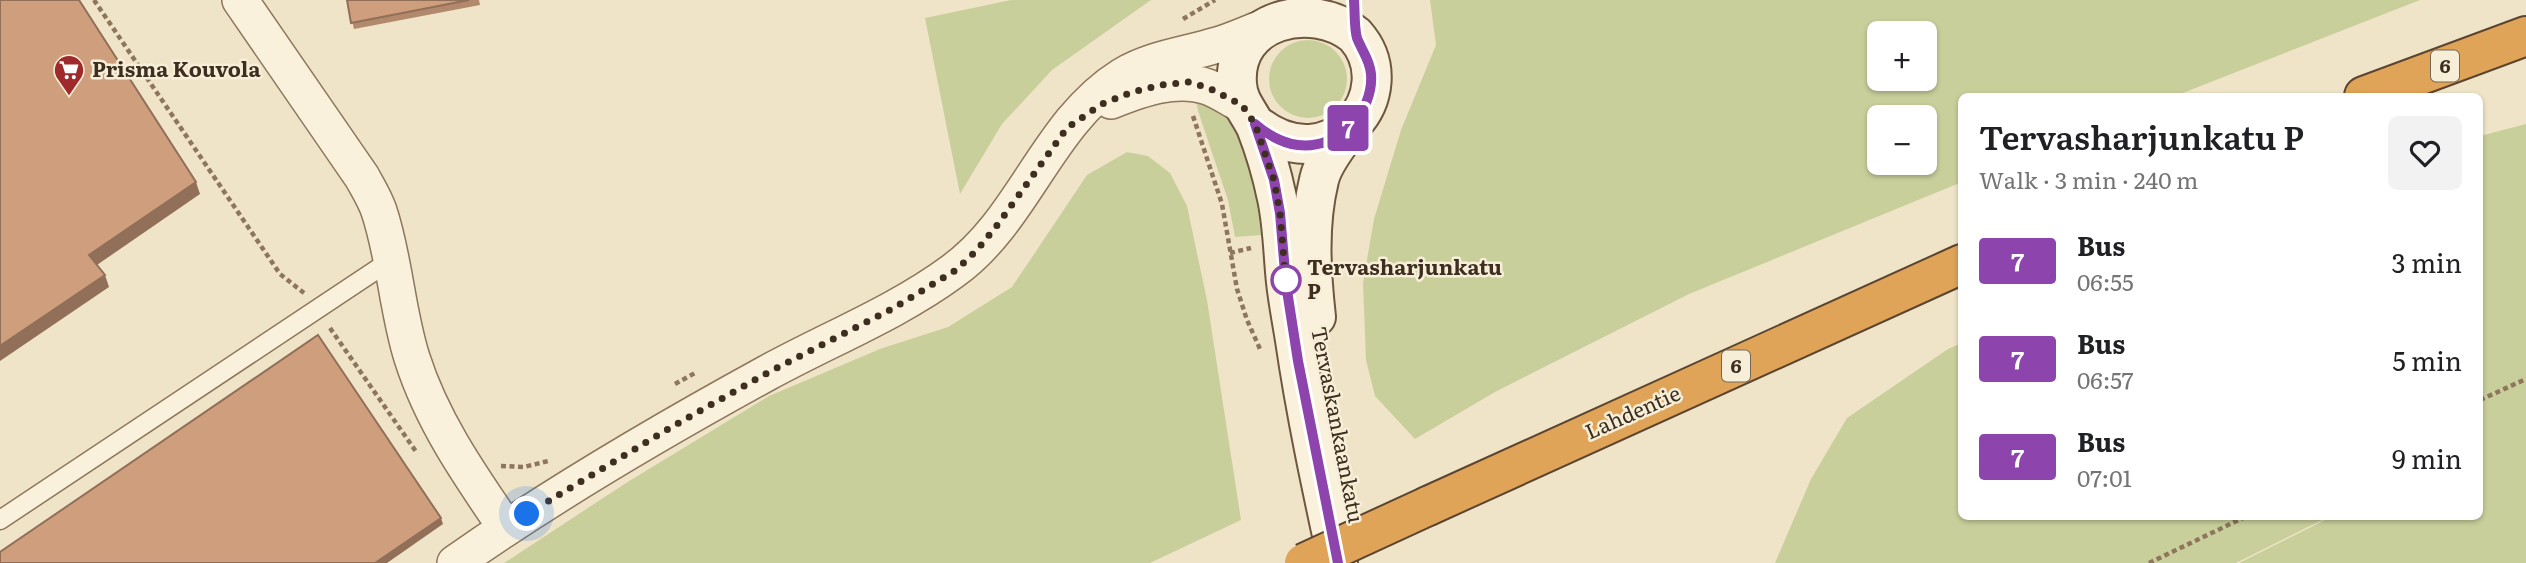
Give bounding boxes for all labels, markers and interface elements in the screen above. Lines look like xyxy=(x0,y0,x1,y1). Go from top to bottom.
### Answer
map controls xyxy=(1867,21,1937,175)
button: + xyxy=(1867,21,1937,91)
road number: 6 xyxy=(2431,50,2459,82)
place label: Prisma Kouvola xyxy=(92,52,261,83)
supermarket icon: Prisma Kouvola xyxy=(52,53,86,97)
line badge: 7 xyxy=(1325,105,1371,151)
button: − xyxy=(1867,105,1937,175)
text: 7 xyxy=(1341,110,1355,145)
text: Tervasharjunkatu P xyxy=(1979,111,2304,160)
button: heart xyxy=(2388,116,2462,190)
text: Walk · 3 min · 240 m xyxy=(1979,162,2198,196)
text: Bus xyxy=(2077,225,2125,264)
text: 3 min xyxy=(2392,242,2462,281)
text: 7 xyxy=(2011,243,2024,278)
place label: Tervasharjunkatu P xyxy=(1307,250,1502,305)
text: 06:55 xyxy=(2077,264,2134,298)
marker: Tervasharjunkatu P xyxy=(1271,265,1301,295)
text: Bus xyxy=(2077,323,2125,362)
street label: Tervaskankaankatu xyxy=(1305,324,1374,525)
text: 5 min xyxy=(2393,340,2462,379)
text: 7 xyxy=(2011,341,2024,376)
road number: 6 xyxy=(1722,350,1750,382)
text: 06:57 xyxy=(2077,362,2134,396)
street label: Lahdentie xyxy=(1579,376,1685,446)
text: Bus xyxy=(2077,421,2125,460)
text: 9 min xyxy=(2392,438,2462,477)
text: 7 xyxy=(2011,439,2024,474)
text: 07:01 xyxy=(2077,460,2132,494)
your location xyxy=(509,496,544,531)

